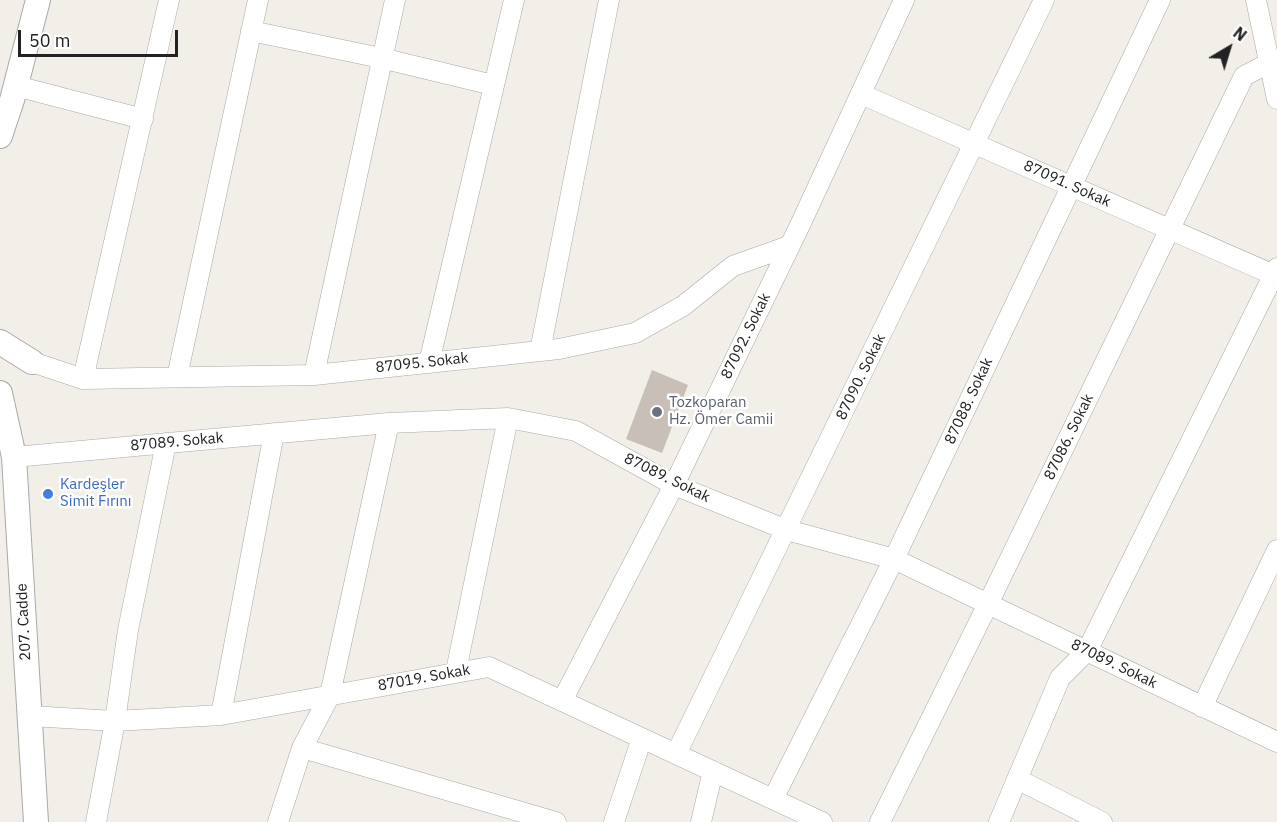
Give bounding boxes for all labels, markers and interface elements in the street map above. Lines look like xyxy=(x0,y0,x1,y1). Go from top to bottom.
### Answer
scale bar xyxy=(21,18,182,56)
north arrow xyxy=(1199,18,1259,78)
text: N xyxy=(1229,22,1251,45)
text: 50 m xyxy=(29,29,71,52)
street label: 87091. Sokak xyxy=(1021,157,1113,211)
street label: 87092. Sokak xyxy=(717,290,775,382)
street label: 87090. Sokak xyxy=(832,331,890,423)
street label: 87095. Sokak xyxy=(375,349,469,377)
street label: 87088. Sokak xyxy=(941,355,997,447)
street label: 87086. Sokak xyxy=(1040,391,1098,483)
place label: Tozkoparan Hz. Ömer Camii xyxy=(669,394,773,429)
marker: Tozkoparan Hz. Ömer Camii xyxy=(650,405,664,419)
street label: 87089. Sokak xyxy=(130,429,224,455)
street label: 87089. Sokak xyxy=(621,449,713,507)
place label: Kardeşler Simit Fırını xyxy=(60,476,131,511)
marker: Kardeşler Simit Fırını xyxy=(41,487,55,501)
street label: 207. Cadde xyxy=(13,583,35,661)
street label: 87089. Sokak xyxy=(1068,635,1160,693)
street label: 87019. Sokak xyxy=(376,661,472,695)

